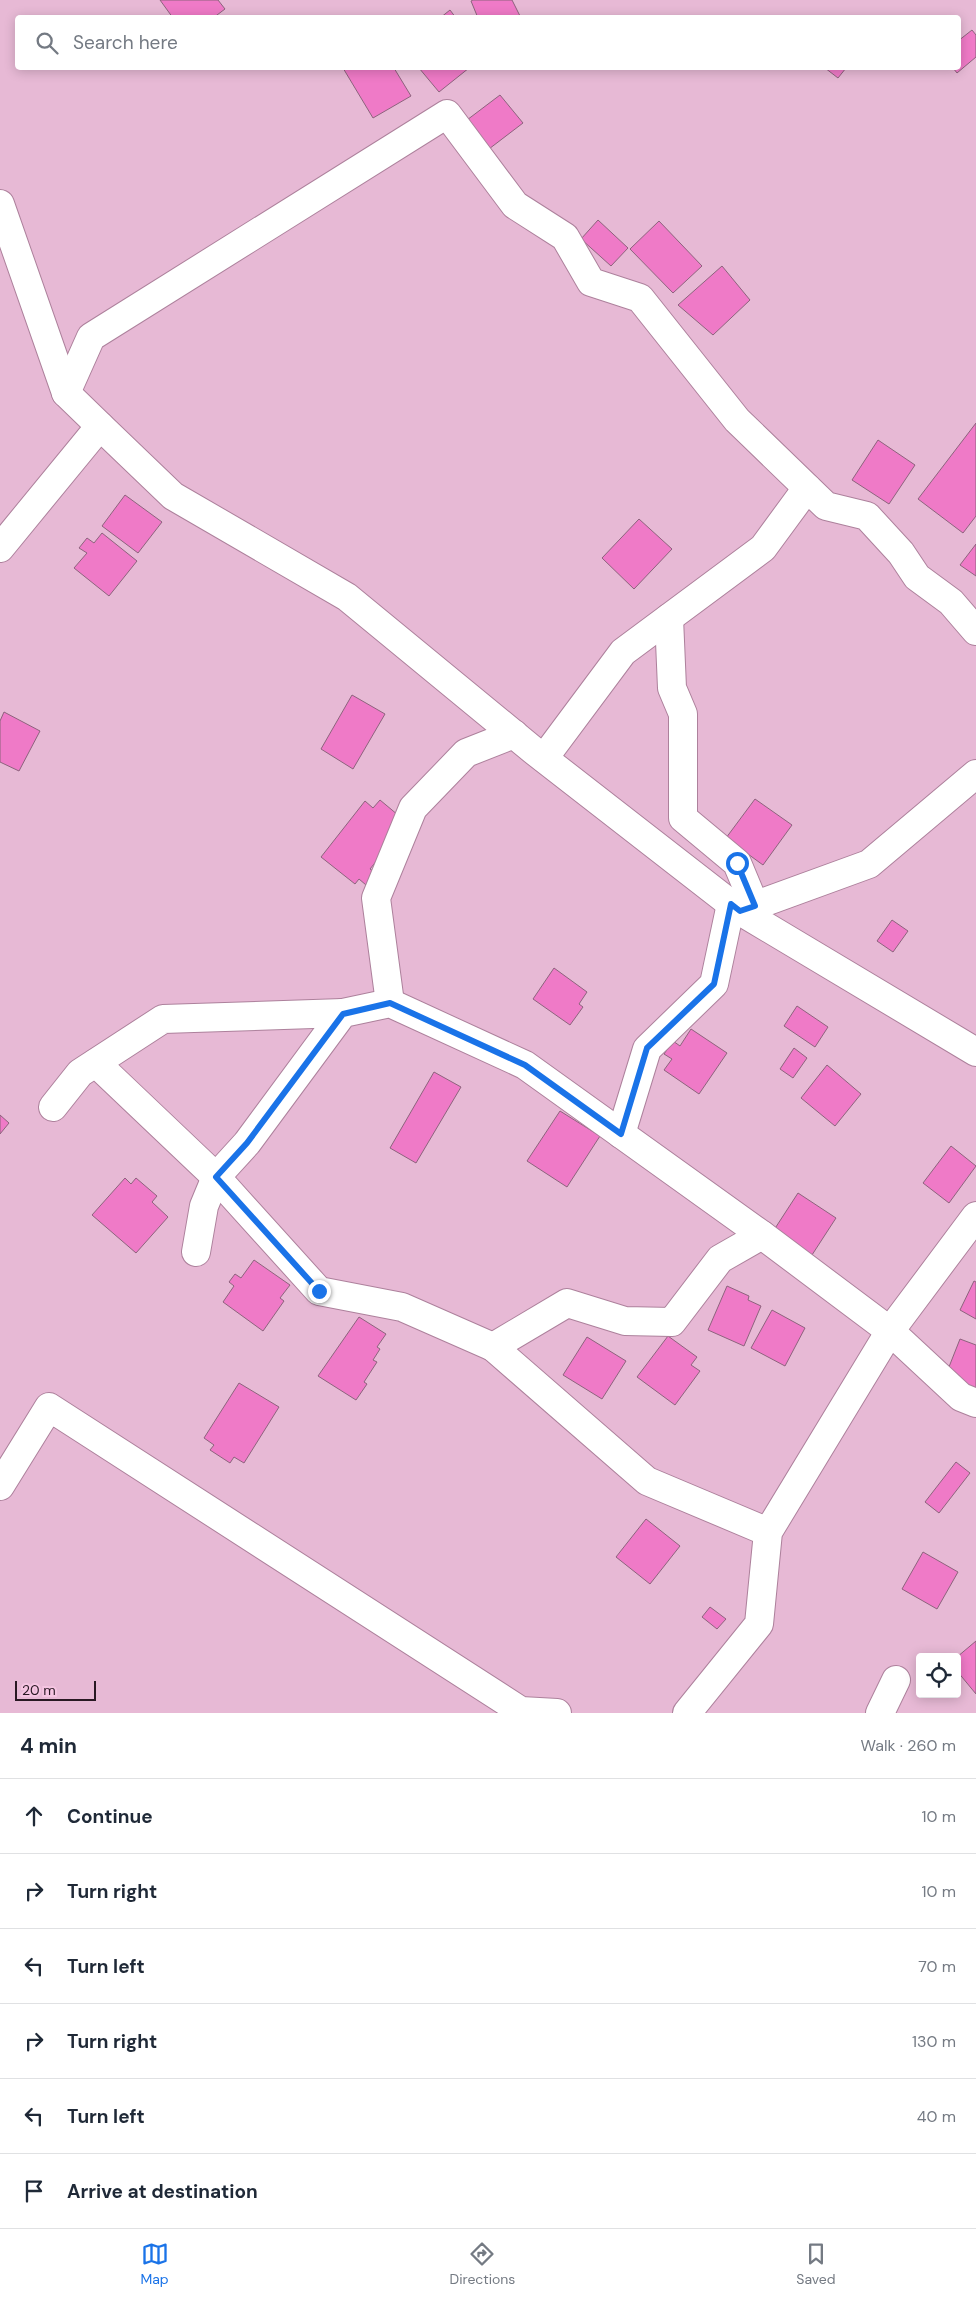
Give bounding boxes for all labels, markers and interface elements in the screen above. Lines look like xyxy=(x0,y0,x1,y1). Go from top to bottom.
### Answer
search box xyxy=(15,15,961,70)
icon: search xyxy=(33,29,61,57)
text: Search here xyxy=(73,30,178,55)
route start xyxy=(726,852,749,875)
route end xyxy=(308,1280,331,1303)
map controls xyxy=(916,1653,961,1698)
button: locate xyxy=(916,1653,961,1698)
scale bar xyxy=(15,1678,96,1701)
text: 20 m xyxy=(22,1681,56,1699)
text: 4 min xyxy=(20,1732,77,1760)
text: Walk · 260 m xyxy=(861,1735,956,1756)
icon: ahead xyxy=(20,1802,48,1830)
text: Continue xyxy=(67,1804,153,1829)
text: 10 m xyxy=(922,1806,956,1827)
icon: right xyxy=(20,1877,48,1905)
text: Turn right xyxy=(67,1879,157,1904)
text: 10 m xyxy=(922,1881,956,1902)
icon: left xyxy=(20,1952,48,1980)
text: Turn left xyxy=(67,1954,145,1979)
text: 70 m xyxy=(918,1956,956,1977)
icon: right xyxy=(20,2027,48,2055)
text: Turn right xyxy=(67,2029,157,2054)
text: 130 m xyxy=(912,2031,956,2052)
icon: left xyxy=(20,2102,48,2130)
text: Turn left xyxy=(67,2104,145,2129)
text: 40 m xyxy=(917,2106,956,2127)
icon: arrive xyxy=(20,2177,48,2205)
text: Arrive at destination xyxy=(67,2179,258,2204)
tab: Map xyxy=(140,2240,169,2288)
tab: Directions xyxy=(450,2240,515,2288)
tab: Saved xyxy=(796,2240,836,2288)

